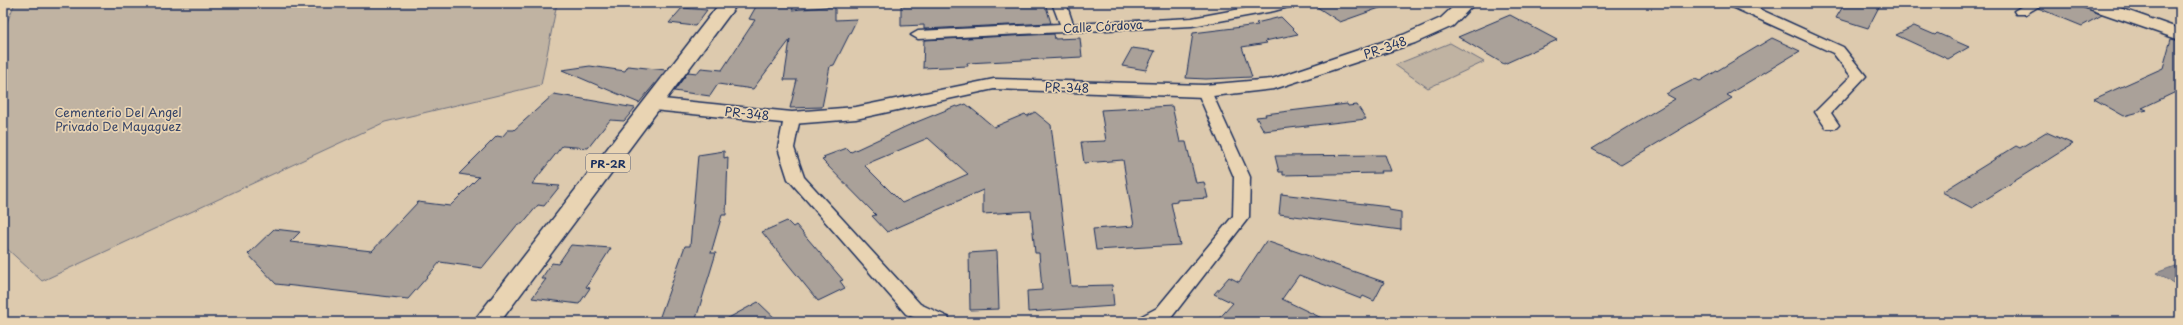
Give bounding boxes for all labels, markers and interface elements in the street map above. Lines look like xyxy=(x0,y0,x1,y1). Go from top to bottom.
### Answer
street label: Calle Córdova xyxy=(1062,15,1144,37)
street label: PR-348 xyxy=(1361,31,1409,63)
street label: PR-348 xyxy=(1044,77,1090,97)
street label: PR-348 xyxy=(724,102,770,124)
park label: Cementerio Del Angel Privado De Mayaguez xyxy=(54,103,182,135)
road number: PR-2R xyxy=(586,154,630,172)

